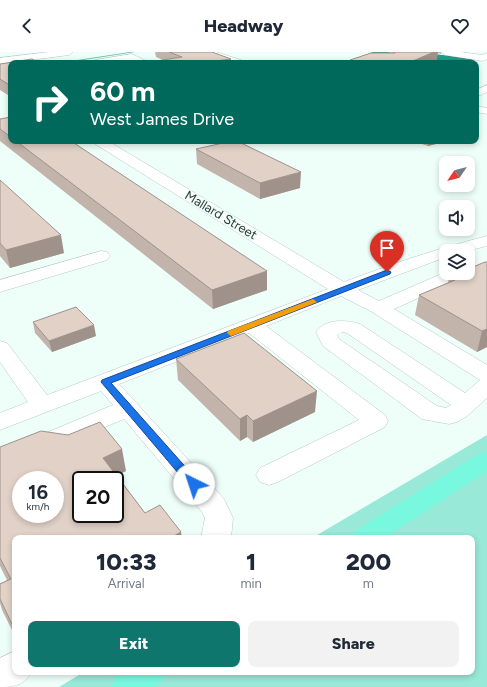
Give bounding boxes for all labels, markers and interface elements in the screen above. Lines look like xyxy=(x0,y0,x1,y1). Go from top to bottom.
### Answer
icon: back xyxy=(16,15,38,37)
text: Headway xyxy=(204,15,283,37)
icon: heart xyxy=(449,15,471,37)
text: 60 m xyxy=(90,74,155,108)
icon: right xyxy=(24,76,76,128)
text: West James Drive xyxy=(90,108,234,130)
north arrow xyxy=(439,156,475,192)
map controls xyxy=(439,156,475,280)
street label: Mallard Street xyxy=(182,188,260,242)
button: sound xyxy=(439,200,475,236)
pin xyxy=(370,231,404,272)
icon: arrive xyxy=(376,237,398,259)
button: layers xyxy=(439,244,475,280)
position arrow xyxy=(173,463,215,505)
speed limit sign: 20 xyxy=(72,471,124,523)
text: 16 xyxy=(28,480,48,504)
text: km/h xyxy=(27,500,49,513)
text: 10:33 xyxy=(96,547,156,576)
text: 1 xyxy=(246,547,256,576)
text: 200 xyxy=(346,547,391,576)
text: Arrival xyxy=(108,576,145,591)
text: min xyxy=(240,576,262,591)
text: m xyxy=(363,576,374,591)
button: Exit xyxy=(28,621,240,667)
button: Share xyxy=(248,621,459,667)

